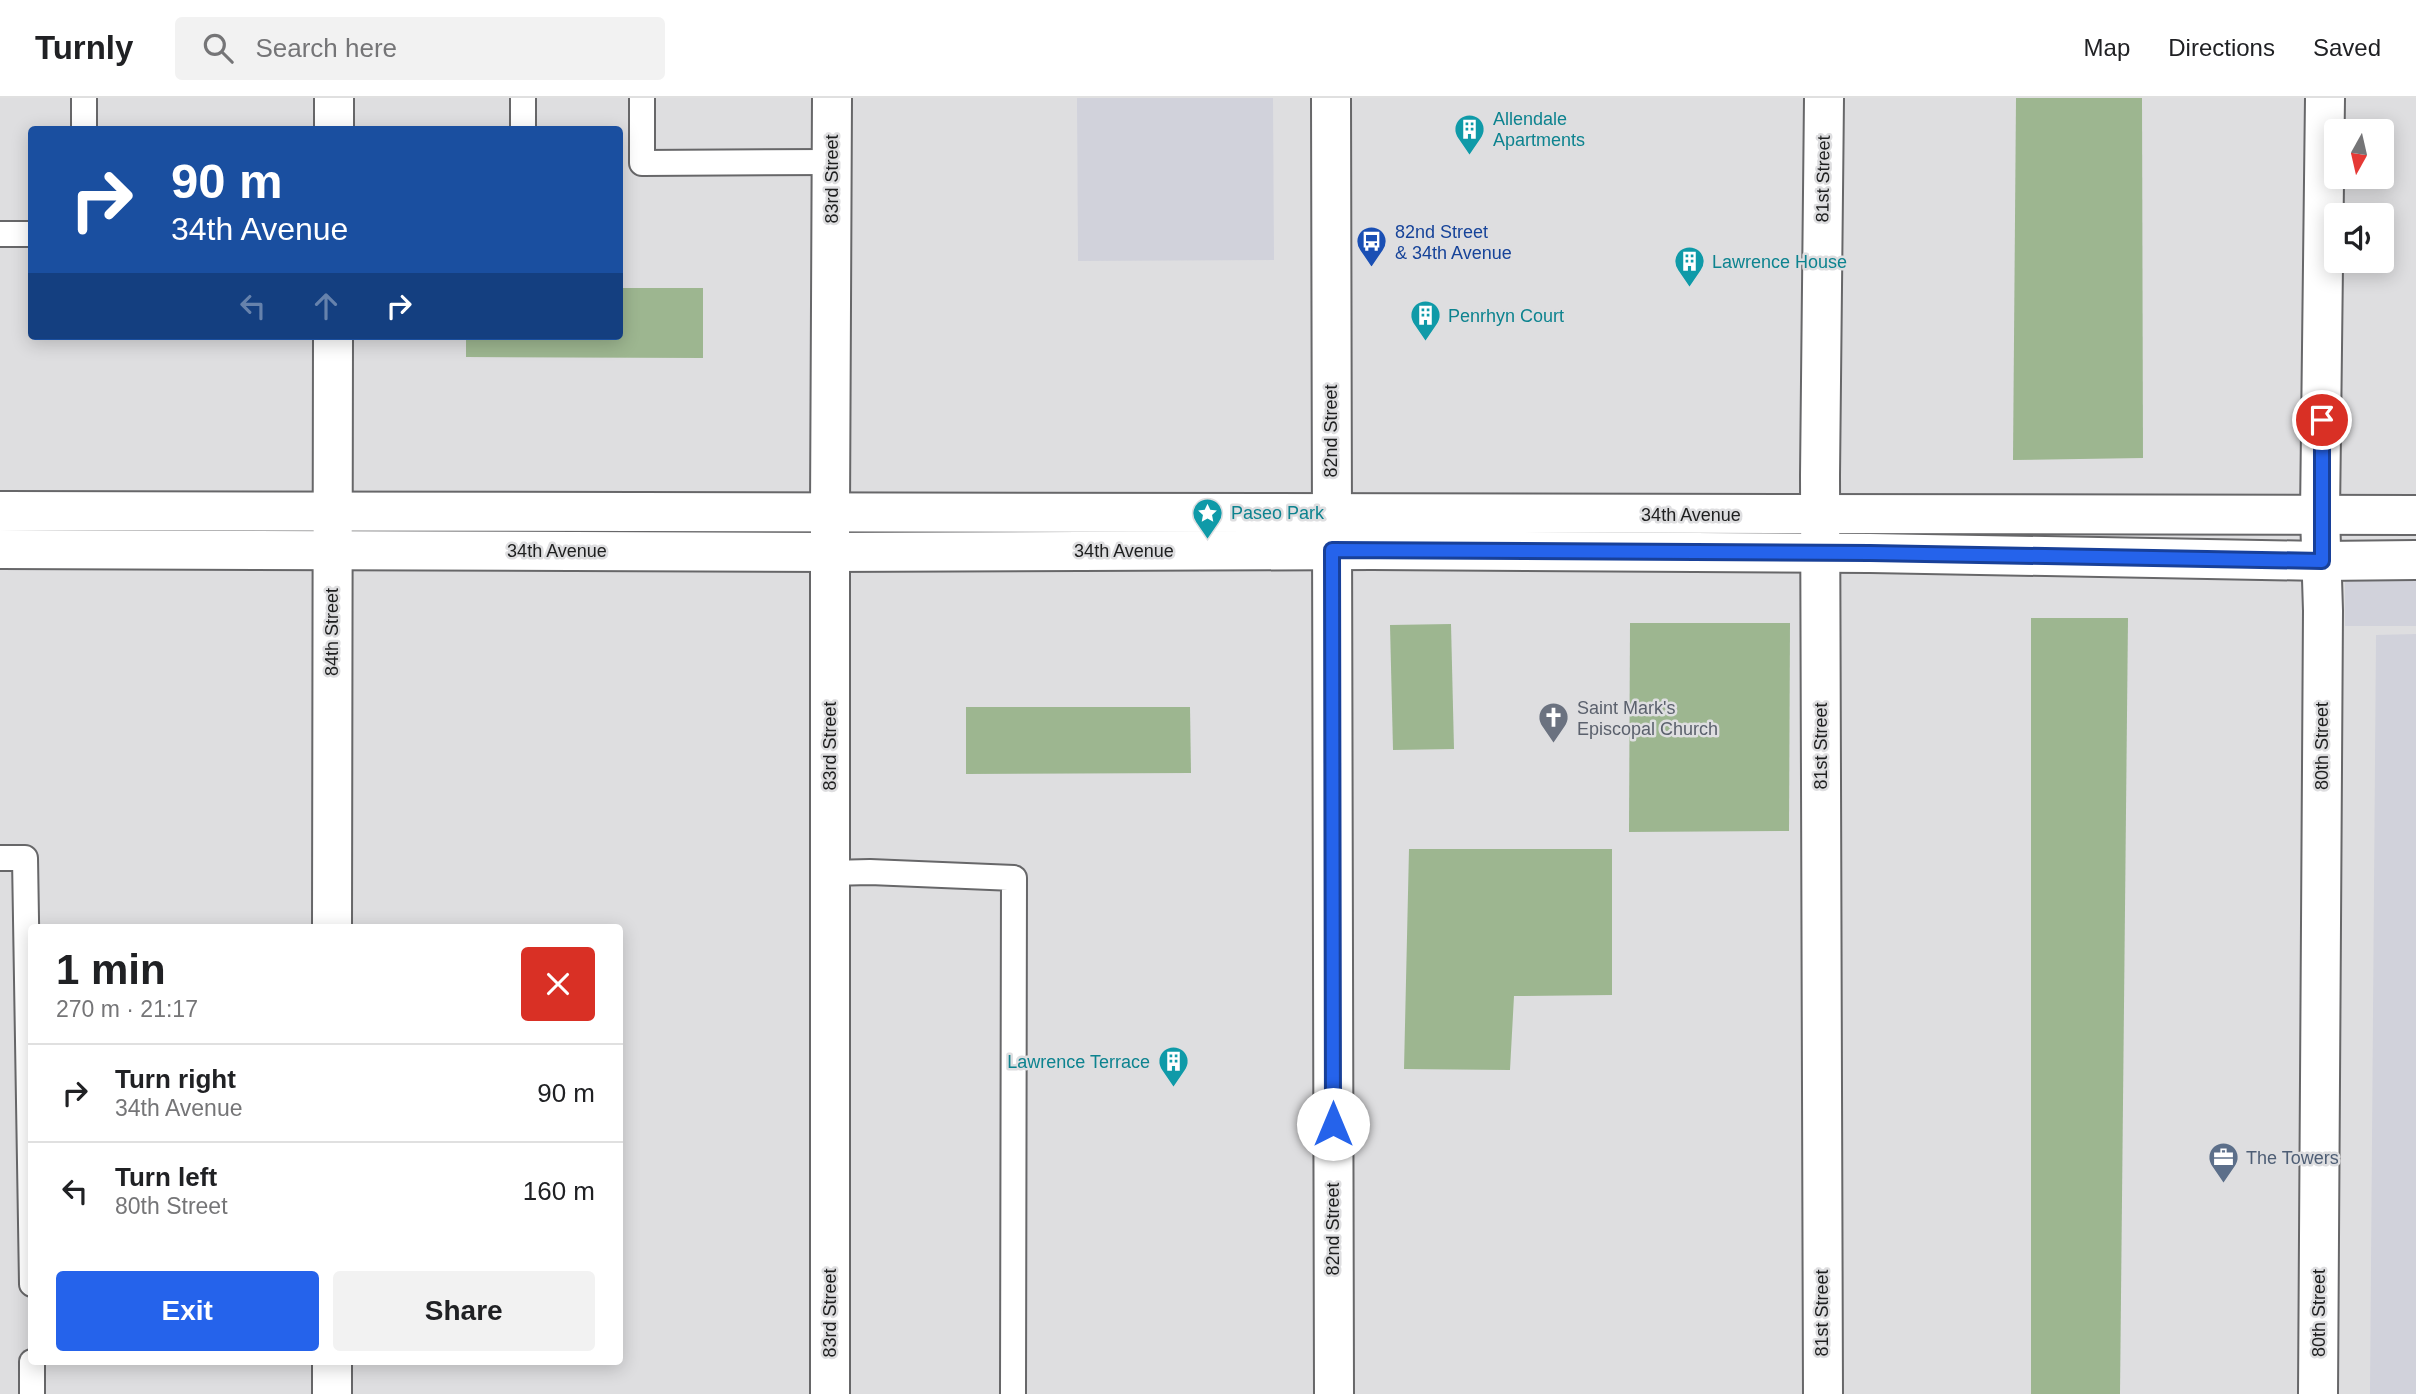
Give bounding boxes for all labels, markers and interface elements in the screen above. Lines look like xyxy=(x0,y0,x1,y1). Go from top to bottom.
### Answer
search box xyxy=(175,17,665,80)
text: Turnly xyxy=(35,29,133,66)
icon: search xyxy=(199,29,237,67)
text: Search here xyxy=(255,33,397,63)
text: Map xyxy=(2084,34,2130,61)
text: Directions xyxy=(2168,34,2275,61)
text: Saved xyxy=(2313,34,2381,61)
place label: Allendale Apartments xyxy=(1493,109,1585,150)
building icon: Allendale Apartments xyxy=(1453,112,1487,156)
north arrow xyxy=(2324,119,2394,189)
map controls xyxy=(2324,119,2394,273)
street label: 83rd Street xyxy=(822,134,842,224)
street label: 81st Street xyxy=(1812,135,1834,223)
icon: right xyxy=(56,154,147,245)
text: 90 m xyxy=(171,154,283,208)
button: sound xyxy=(2324,203,2394,273)
text: 34th Avenue xyxy=(171,211,348,247)
place label: 82nd Street & 34th Avenue xyxy=(1395,222,1512,263)
bus stop icon: 82nd Street & 34th Avenue xyxy=(1355,225,1389,269)
building icon: Lawrence House xyxy=(1672,245,1706,289)
place label: Lawrence House xyxy=(1712,252,1847,272)
icon: left xyxy=(234,287,272,325)
icon: ahead xyxy=(307,287,345,325)
icon: right xyxy=(380,287,418,325)
building icon: Penrhyn Court xyxy=(1408,299,1442,343)
place label: Penrhyn Court xyxy=(1448,306,1564,326)
street label: 82nd Street xyxy=(1321,384,1341,478)
pin xyxy=(2292,390,2352,450)
icon: arrive xyxy=(2303,401,2341,439)
place icon: Paseo Park xyxy=(1191,496,1225,540)
place label: Paseo Park xyxy=(1231,503,1325,523)
street label: 34th Avenue xyxy=(1641,505,1741,525)
street label: 34th Avenue xyxy=(507,541,607,561)
street label: 34th Avenue xyxy=(1074,541,1174,561)
street label: 84th Street xyxy=(322,588,342,676)
place label: Saint Mark's Episcopal Church xyxy=(1577,698,1718,739)
street label: 83rd Street xyxy=(820,701,840,791)
church icon: Saint Mark's Episcopal Church xyxy=(1537,701,1571,745)
street label: 81st Street xyxy=(1811,702,1831,790)
street label: 80th Street xyxy=(2312,702,2332,790)
text: 1 min xyxy=(56,946,166,993)
button: close xyxy=(521,947,595,1021)
text: 270 m · 21:17 xyxy=(56,996,198,1022)
building icon: Lawrence Terrace xyxy=(1156,1045,1190,1089)
place label: Lawrence Terrace xyxy=(1007,1052,1150,1072)
text: Turn right xyxy=(115,1064,236,1094)
icon: right xyxy=(56,1074,94,1112)
text: 90 m xyxy=(537,1078,595,1108)
position arrow xyxy=(1296,1087,1370,1161)
text: 34th Avenue xyxy=(115,1095,242,1121)
office icon: The Towers xyxy=(2206,1141,2240,1185)
place label: The Towers xyxy=(2246,1148,2339,1168)
text: Turn left xyxy=(115,1162,217,1192)
icon: left xyxy=(56,1172,94,1210)
text: 160 m xyxy=(523,1176,595,1206)
street label: 82nd Street xyxy=(1323,1182,1343,1276)
text: 80th Street xyxy=(115,1193,228,1219)
street label: 83rd Street xyxy=(820,1268,840,1358)
street label: 81st Street xyxy=(1812,1269,1832,1357)
street label: 80th Street xyxy=(2309,1269,2329,1357)
button: Exit xyxy=(56,1271,319,1351)
button: Share xyxy=(333,1271,595,1351)

